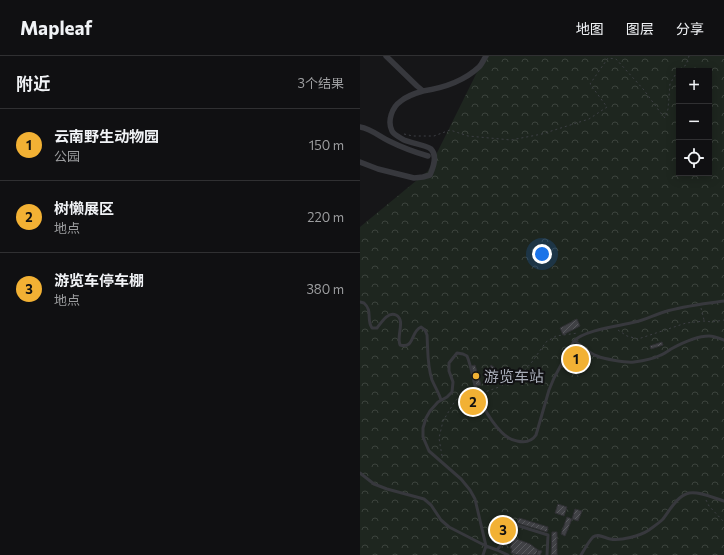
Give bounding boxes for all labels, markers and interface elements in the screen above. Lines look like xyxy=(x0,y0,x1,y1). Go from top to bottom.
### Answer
text: Mapleaf xyxy=(20,16,92,39)
text: 地图 xyxy=(576,20,604,37)
text: 图层 xyxy=(626,20,654,37)
text: 分享 xyxy=(676,20,704,37)
map controls xyxy=(676,68,712,176)
button: + xyxy=(676,68,712,104)
text: 附近 xyxy=(16,73,50,94)
text: 3个结果 xyxy=(298,75,344,91)
button: − xyxy=(676,104,712,140)
text: 云南野生动物园 xyxy=(54,127,159,145)
text: 1 xyxy=(26,137,32,153)
text: 150 m xyxy=(309,137,344,153)
button: locate xyxy=(676,140,712,176)
text: 公园 xyxy=(54,148,80,164)
text: 树懒展区 xyxy=(54,199,114,217)
text: 2 xyxy=(25,209,33,225)
text: 220 m xyxy=(307,209,344,225)
text: 地点 xyxy=(54,220,80,236)
your location xyxy=(532,244,552,264)
text: 游览车停车棚 xyxy=(54,271,144,289)
text: 3 xyxy=(25,281,33,297)
text: 380 m xyxy=(306,281,344,297)
text: 地点 xyxy=(54,292,80,308)
pin: 1 xyxy=(563,344,589,374)
place label: 游览车站 xyxy=(484,367,544,385)
marker: 游览车站 xyxy=(471,371,481,381)
pin: 2 xyxy=(460,387,486,417)
pin: 3 xyxy=(490,515,516,545)

